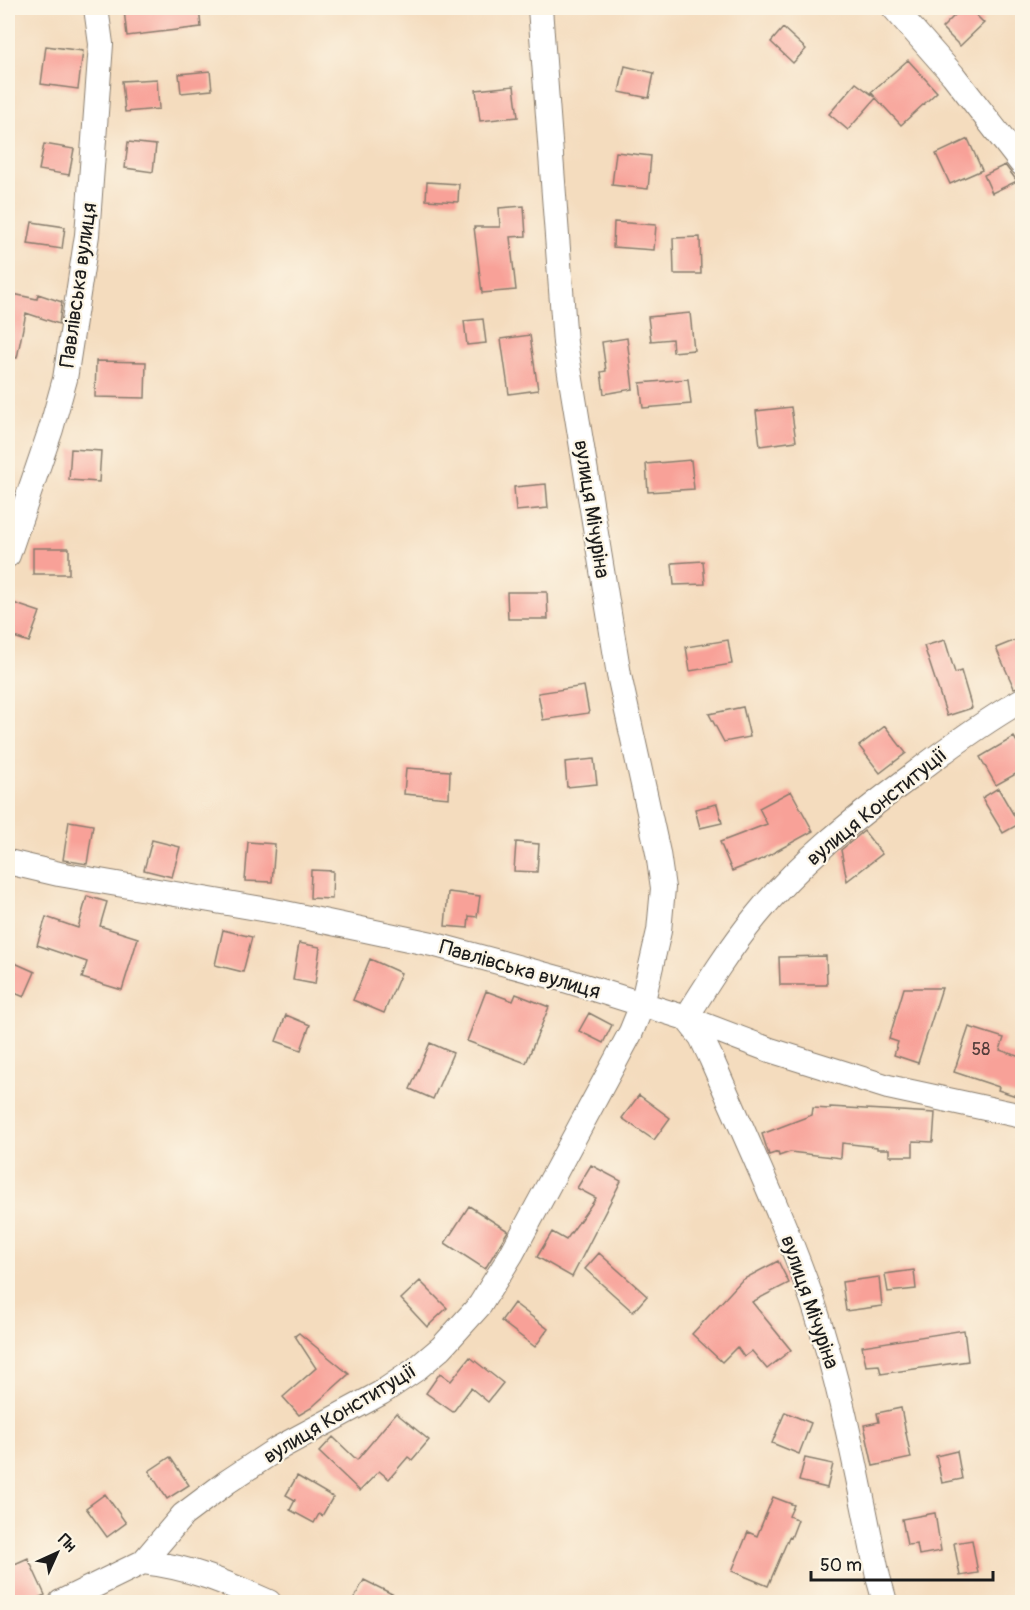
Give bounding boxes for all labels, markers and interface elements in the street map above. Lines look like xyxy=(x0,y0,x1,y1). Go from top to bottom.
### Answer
street label: Павлівська вулиця xyxy=(54,201,103,369)
street label: вулиця Мічуріна xyxy=(567,438,616,580)
street label: вулиця Конституції xyxy=(801,741,954,872)
street label: Павлівська вулиця xyxy=(436,934,603,1005)
house number: 58 xyxy=(972,1038,990,1061)
street label: вулиця Мічуріна xyxy=(774,1232,845,1373)
street label: вулиця Конституції xyxy=(258,1357,422,1470)
north arrow xyxy=(27,1523,87,1583)
text: Пн xyxy=(54,1530,80,1556)
scale bar xyxy=(811,1544,992,1582)
text: 50 m xyxy=(820,1554,862,1577)

